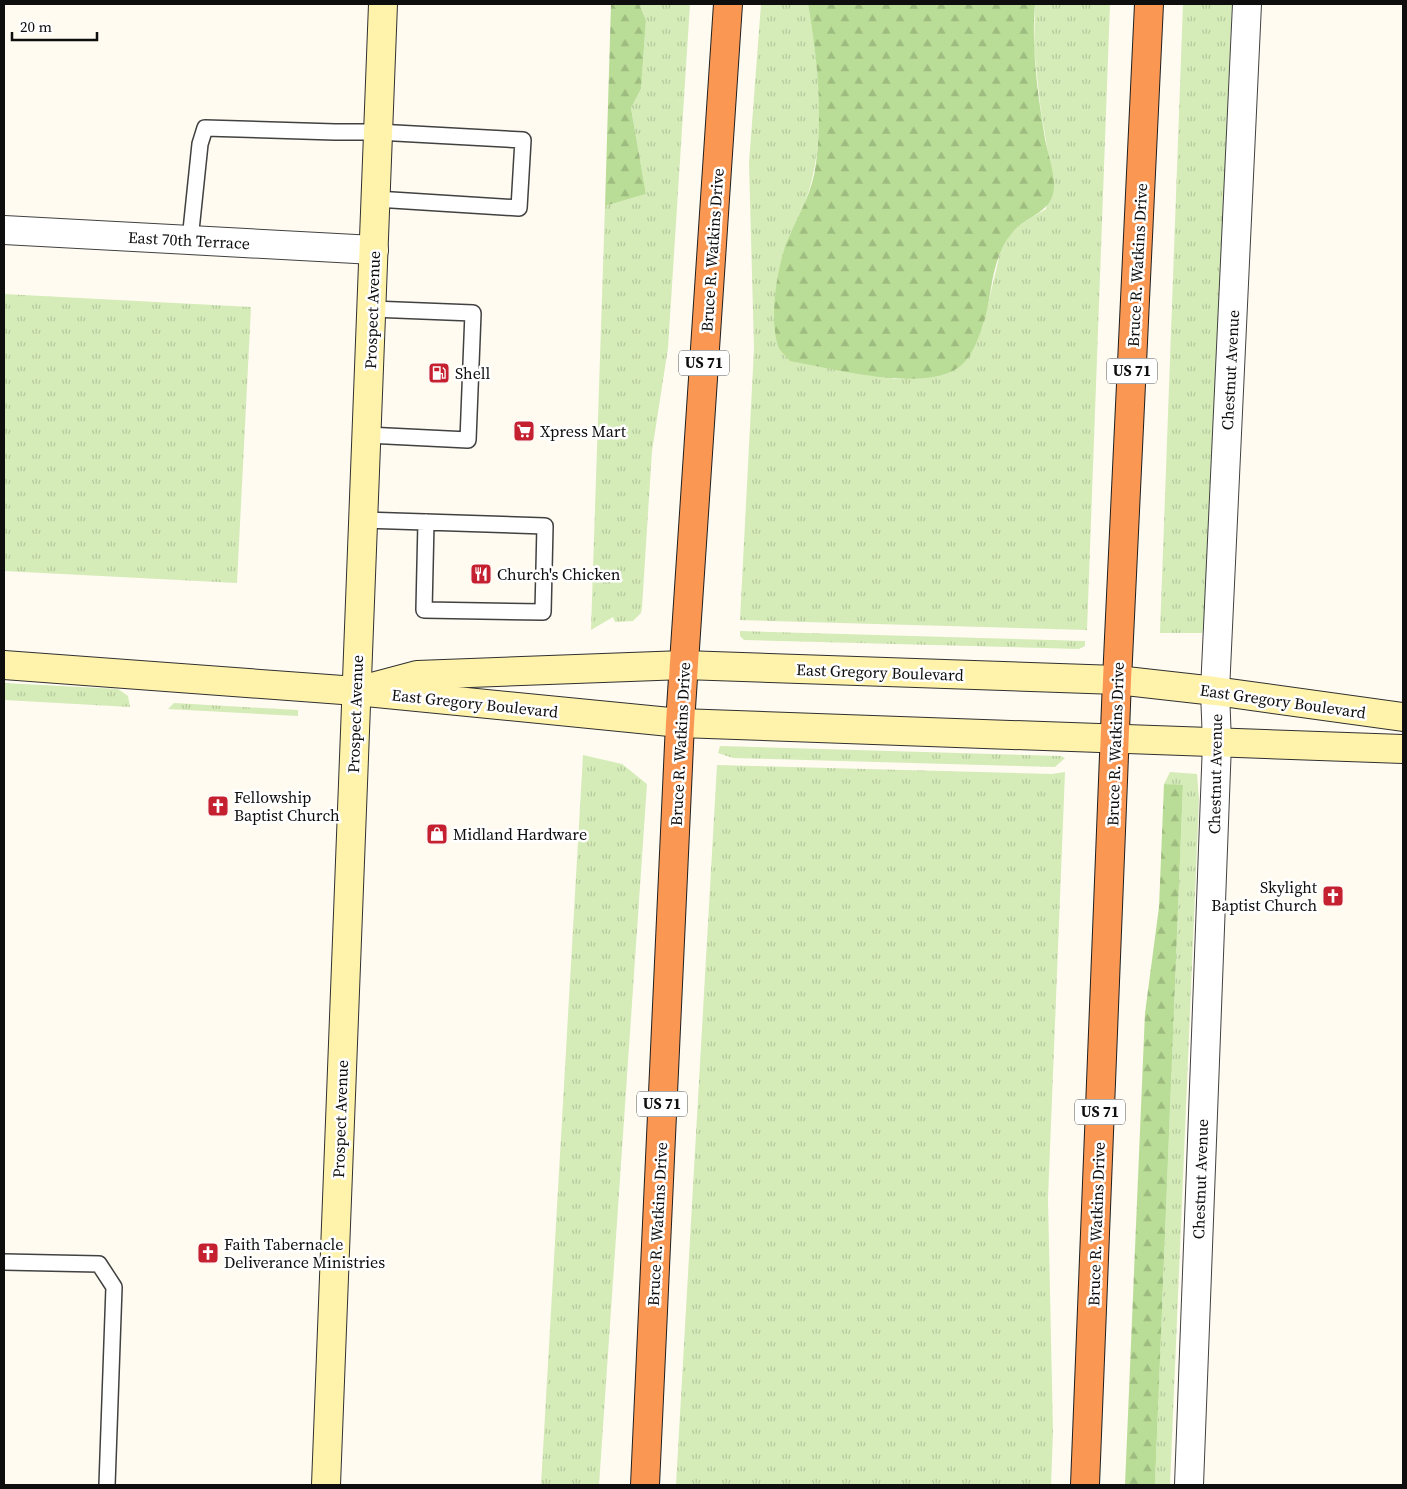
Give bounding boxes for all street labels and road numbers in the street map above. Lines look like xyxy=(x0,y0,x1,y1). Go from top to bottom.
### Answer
street label: Bruce R. Watkins Drive xyxy=(695,167,729,333)
street label: Bruce R. Watkins Drive xyxy=(1122,182,1152,348)
street label: East 70th Terrace xyxy=(127,226,251,254)
street label: Prospect Avenue xyxy=(359,251,385,369)
street label: Chestnut Avenue xyxy=(1216,309,1244,431)
road number: US 71 xyxy=(679,350,729,376)
road number: US 71 xyxy=(1107,358,1157,384)
street label: Prospect Avenue xyxy=(342,655,368,773)
street label: East Gregory Boulevard xyxy=(796,658,964,686)
street label: Bruce R. Watkins Drive xyxy=(665,661,695,827)
street label: Bruce R. Watkins Drive xyxy=(1101,662,1129,826)
street label: East Gregory Boulevard xyxy=(1199,678,1367,724)
street label: East Gregory Boulevard xyxy=(391,683,559,723)
street label: Chestnut Avenue xyxy=(1203,714,1227,834)
street label: Prospect Avenue xyxy=(327,1060,353,1178)
road number: US 71 xyxy=(637,1092,687,1116)
road number: US 71 xyxy=(1075,1100,1125,1124)
street label: Chestnut Avenue xyxy=(1187,1118,1213,1240)
street label: Bruce R. Watkins Drive xyxy=(642,1141,672,1307)
street label: Bruce R. Watkins Drive xyxy=(1082,1142,1110,1306)

